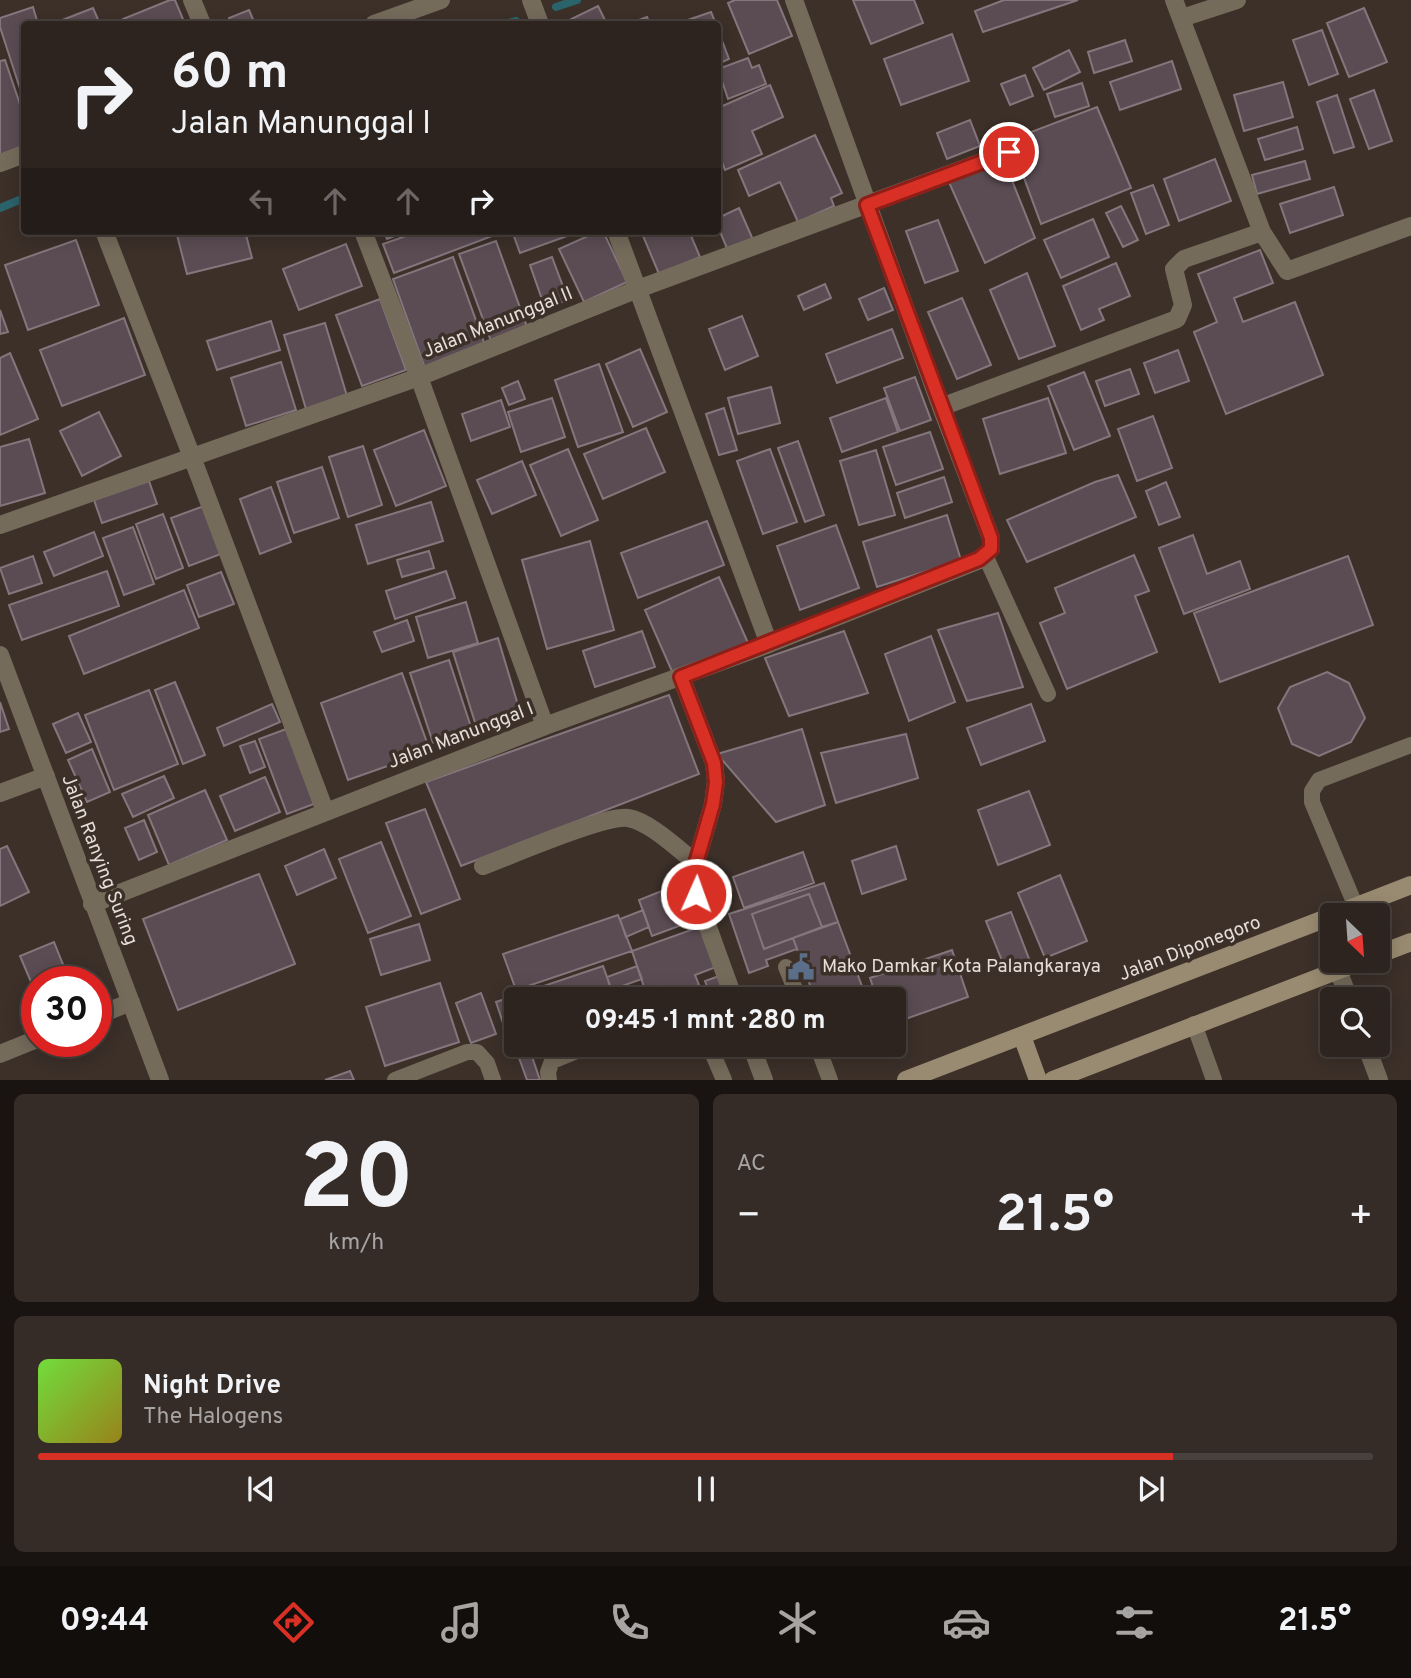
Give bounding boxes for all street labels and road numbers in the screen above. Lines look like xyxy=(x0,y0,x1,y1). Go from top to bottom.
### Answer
street label: Jalan Manunggal II xyxy=(419,282,577,364)
street label: Jalan Manunggal I xyxy=(385,697,537,775)
street label: Jalan Ranying Suring xyxy=(55,771,143,949)
street label: Jalan Diponegoro xyxy=(1116,911,1264,987)

